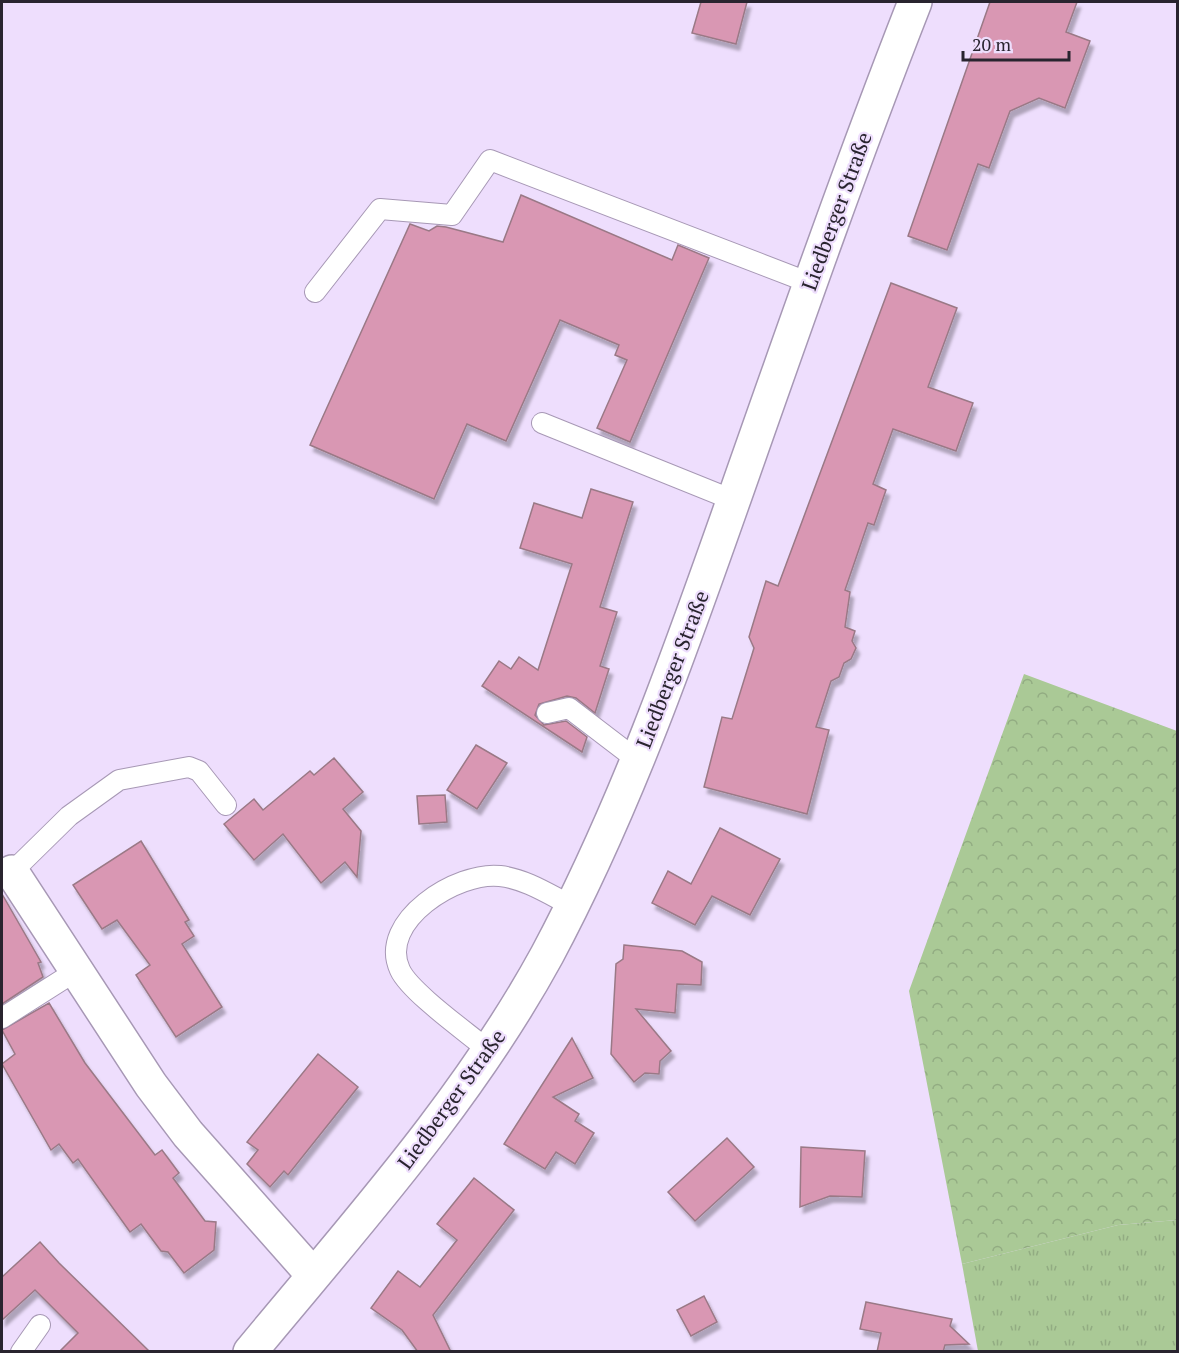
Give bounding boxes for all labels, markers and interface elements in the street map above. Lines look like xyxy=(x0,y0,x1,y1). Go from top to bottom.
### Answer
scale bar xyxy=(963,24,1070,62)
text: 20 m xyxy=(972,32,1012,56)
street label: Liedberger Straße xyxy=(794,128,878,294)
street label: Liedberger Straße xyxy=(629,586,715,752)
street label: Liedberger Straße xyxy=(391,1023,511,1175)

